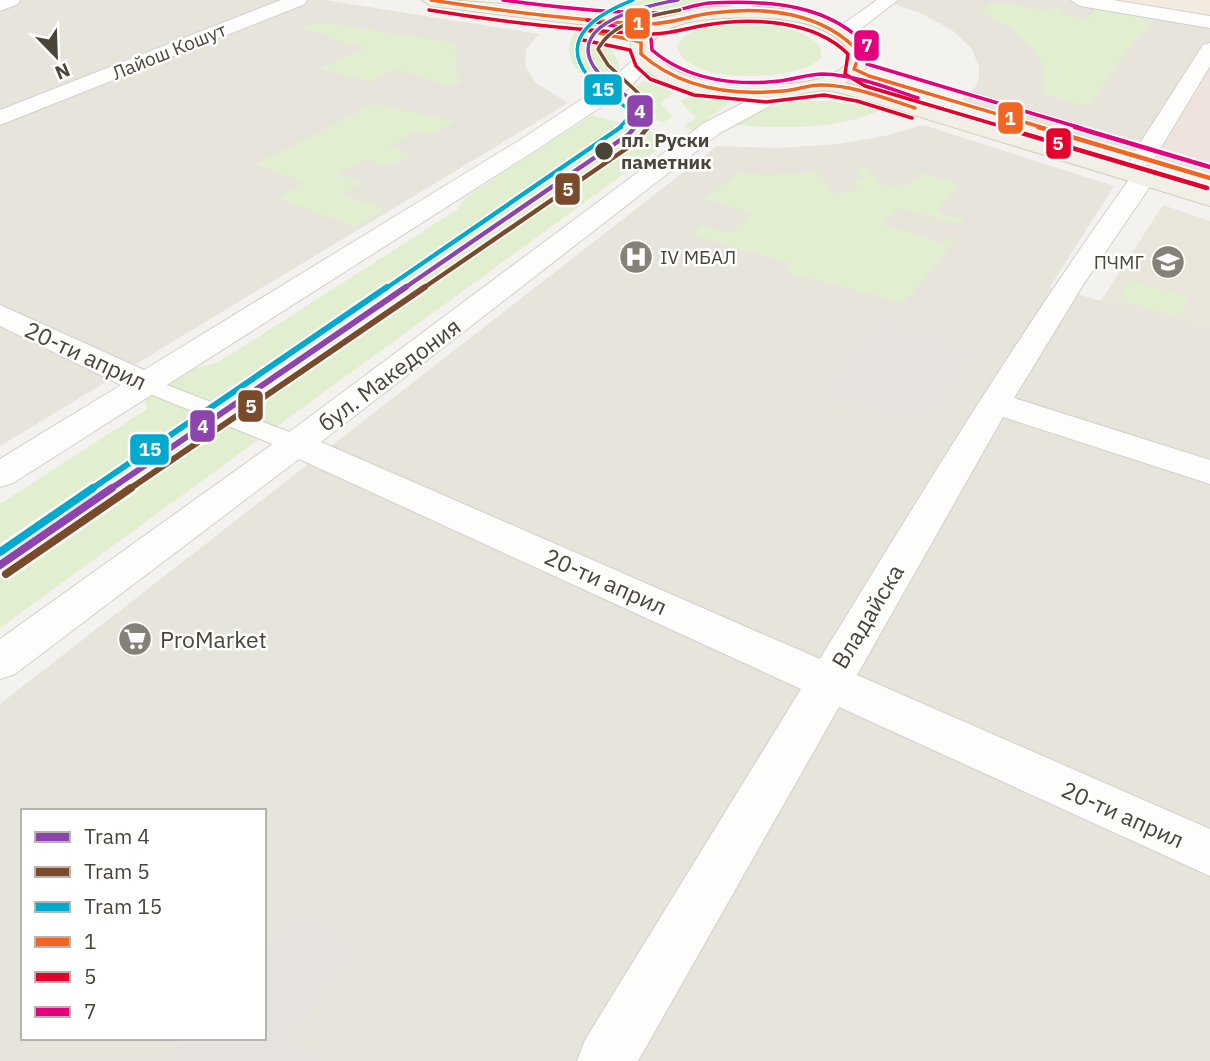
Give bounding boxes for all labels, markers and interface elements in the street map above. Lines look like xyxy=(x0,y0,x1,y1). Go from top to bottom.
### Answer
line badge: 1 xyxy=(624,7,651,40)
text: 1 xyxy=(632,11,644,35)
street label: Лайош Кошут xyxy=(108,17,230,85)
north arrow xyxy=(21,21,91,91)
line badge: 7 xyxy=(853,29,880,62)
text: 7 xyxy=(861,33,873,57)
text: N xyxy=(52,58,74,85)
line badge: 15 xyxy=(583,73,623,106)
text: 15 xyxy=(592,77,614,101)
line badge: 4 xyxy=(626,94,654,128)
text: 4 xyxy=(634,99,646,123)
line badge: 1 xyxy=(997,101,1024,135)
text: 1 xyxy=(1004,106,1016,130)
line badge: 5 xyxy=(1045,127,1072,160)
place label: пл. Руски паметник xyxy=(621,128,711,174)
text: 5 xyxy=(1052,131,1064,155)
marker: пл. Руски паметник xyxy=(593,140,615,162)
line badge: 5 xyxy=(554,172,581,206)
text: 5 xyxy=(562,177,574,201)
hospital icon: IV МБАЛ xyxy=(617,238,655,276)
school or university icon: ПЧМГ xyxy=(1149,243,1187,281)
place label: IV МБАЛ xyxy=(660,245,736,269)
place label: ПЧМГ xyxy=(1094,250,1144,274)
street label: бул. Македония xyxy=(312,311,466,437)
street label: 20-ти април xyxy=(20,314,152,396)
line badge: 5 xyxy=(237,389,264,423)
text: 5 xyxy=(245,394,257,418)
line badge: 4 xyxy=(189,409,216,443)
text: 4 xyxy=(197,414,209,438)
line badge: 15 xyxy=(129,433,170,466)
text: 15 xyxy=(139,437,161,461)
street label: 20-ти април xyxy=(540,541,672,621)
street label: Владайска xyxy=(824,558,910,674)
supermarket icon: ProMarket xyxy=(116,620,154,658)
place label: ProMarket xyxy=(160,624,267,654)
street label: 20-ти април xyxy=(1057,774,1189,854)
legend xyxy=(21,809,266,1040)
text: Tram 4 xyxy=(84,822,150,850)
text: Tram 5 xyxy=(84,857,150,885)
text: Tram 15 xyxy=(84,892,162,920)
text: 1 xyxy=(84,927,97,955)
text: 5 xyxy=(84,962,97,990)
text: 7 xyxy=(84,997,97,1025)

